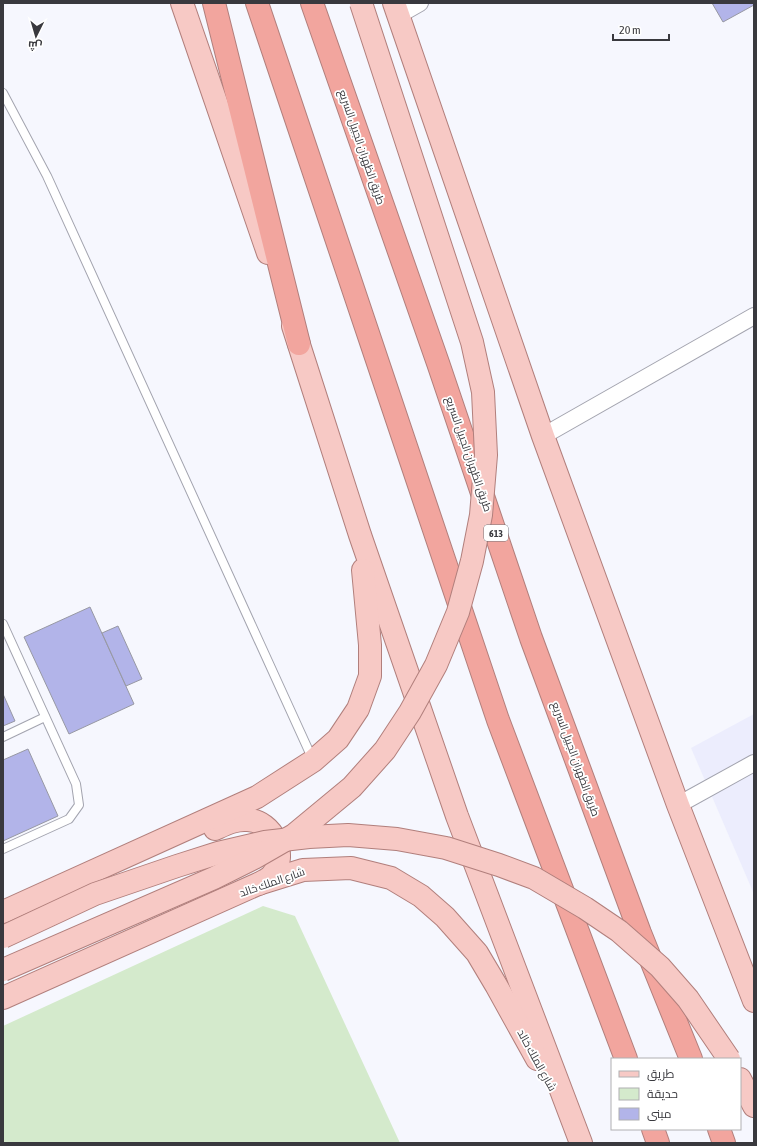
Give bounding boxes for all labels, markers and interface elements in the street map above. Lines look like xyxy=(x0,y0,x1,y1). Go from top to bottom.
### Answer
north arrow xyxy=(16,16,56,56)
scale bar xyxy=(613,16,669,42)
text: 20 m xyxy=(619,23,641,37)
text: ش xyxy=(28,38,43,53)
street label: طريق الظهران الجبيل السريع xyxy=(335,88,387,207)
street label: طريق الظهران الجبيل السريع xyxy=(442,395,494,514)
road number: 613 xyxy=(484,525,508,541)
street label: طريق الظهران الجبيل السريع xyxy=(548,700,602,818)
street label: شارع الملك خالد xyxy=(238,865,307,901)
street label: شارع الملك خالد xyxy=(513,1027,559,1094)
legend xyxy=(611,1058,741,1130)
text: طريق xyxy=(647,1067,675,1081)
text: حديقة xyxy=(647,1087,678,1101)
text: مبنى xyxy=(647,1107,672,1121)

